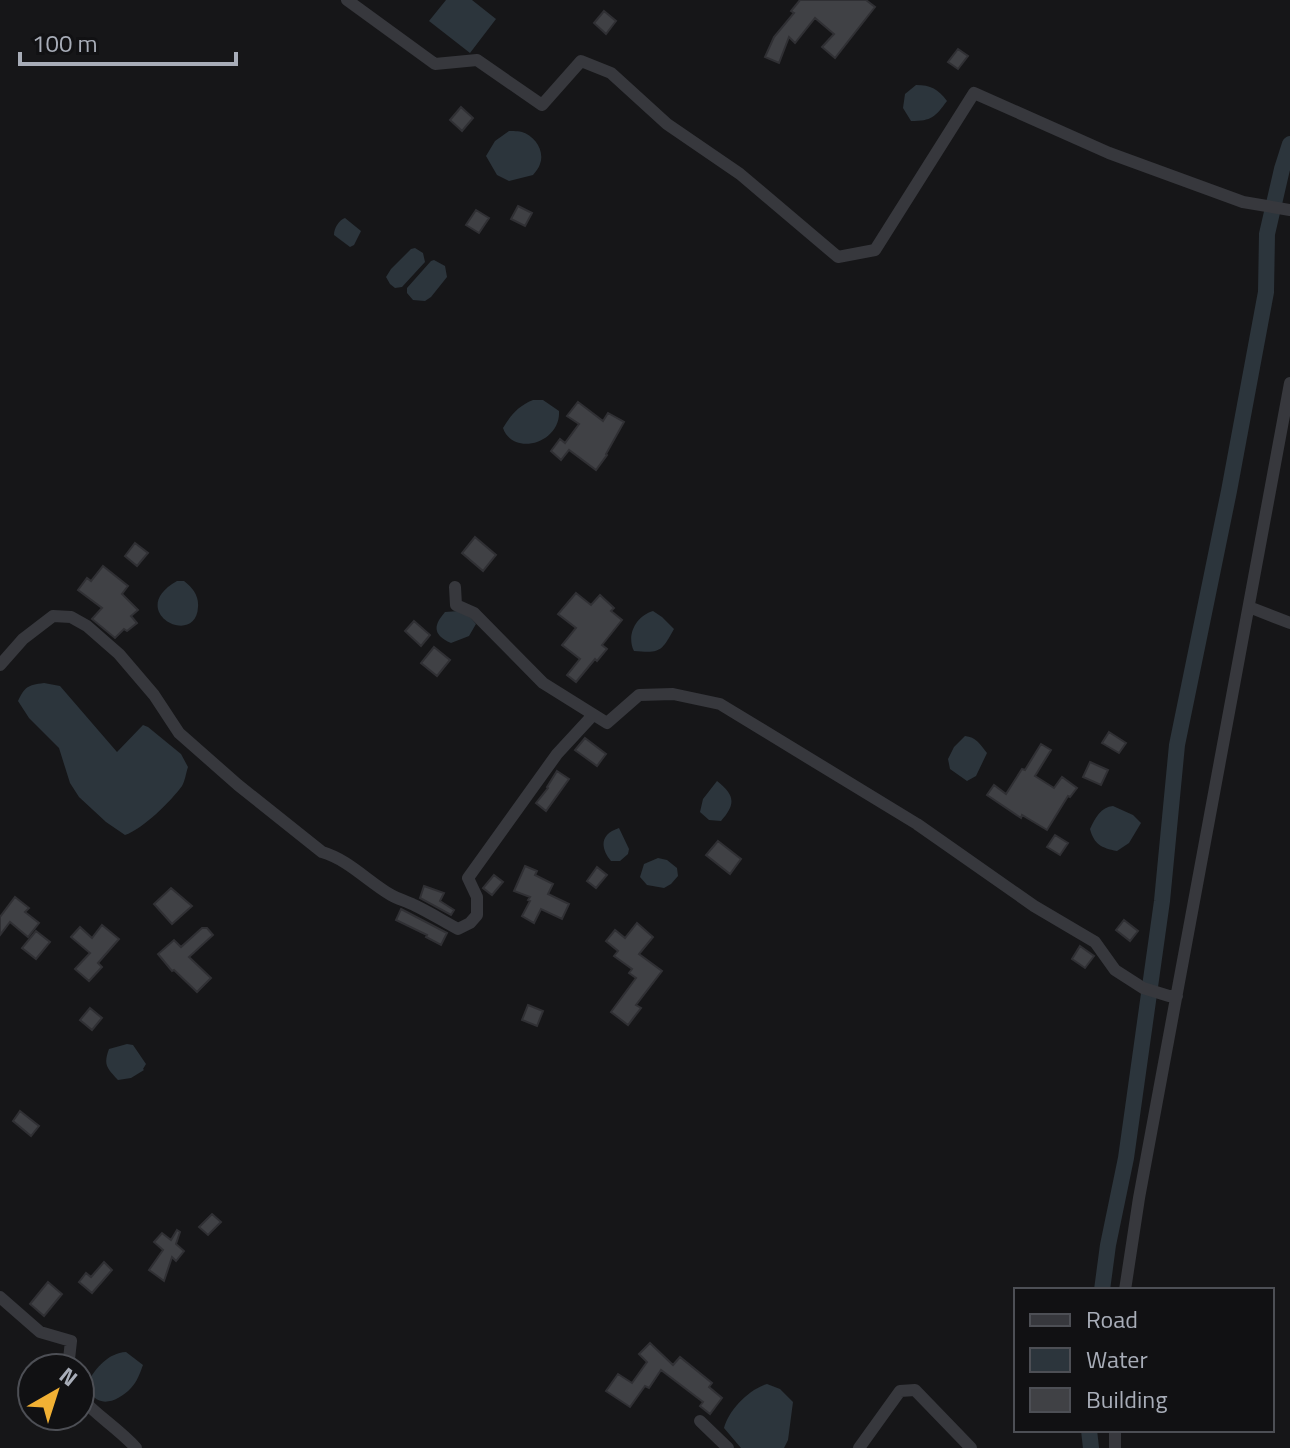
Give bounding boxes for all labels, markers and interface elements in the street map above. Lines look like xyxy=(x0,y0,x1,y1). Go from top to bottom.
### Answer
scale bar xyxy=(20,16,236,66)
text: 100 m xyxy=(32,25,98,61)
legend xyxy=(1014,1288,1274,1432)
text: Road xyxy=(1086,1301,1138,1337)
text: Water xyxy=(1086,1341,1148,1377)
north arrow xyxy=(16,1352,96,1432)
text: N xyxy=(52,1358,85,1394)
text: Building xyxy=(1086,1381,1168,1417)

